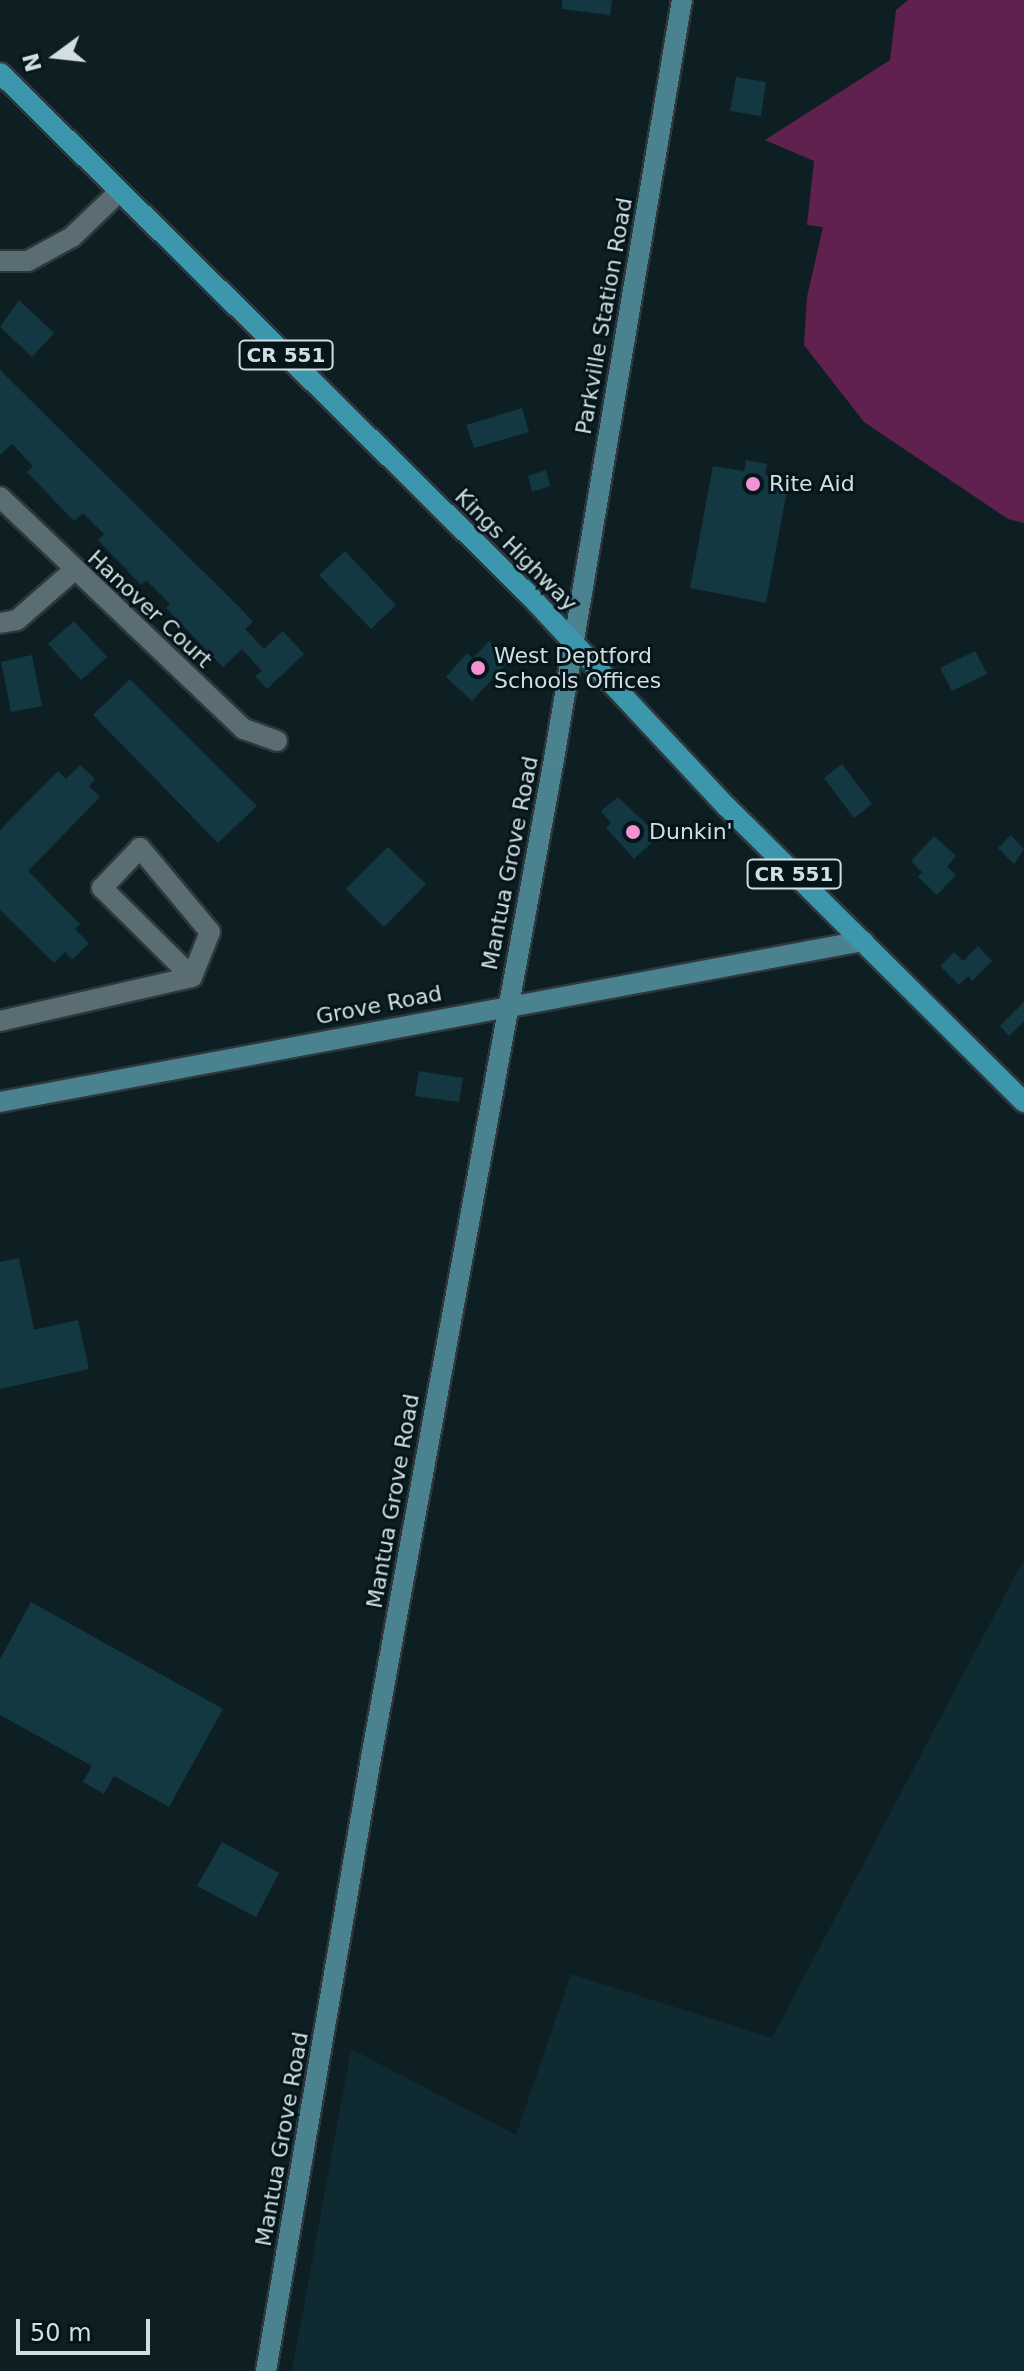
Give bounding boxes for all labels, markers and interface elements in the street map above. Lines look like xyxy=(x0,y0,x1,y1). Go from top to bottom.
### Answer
north arrow xyxy=(16,16,96,96)
text: N xyxy=(18,50,47,74)
street label: Parkville Station Road xyxy=(570,196,638,436)
road number: CR 551 xyxy=(238,339,334,371)
place label: Rite Aid xyxy=(769,471,855,497)
marker: Rite Aid xyxy=(744,475,762,493)
street label: Kings Highway xyxy=(449,483,583,617)
street label: Hanover Court xyxy=(82,545,218,673)
place label: West Deptford Schools Offices xyxy=(494,642,661,694)
marker: West Deptford Schools Offices xyxy=(469,659,487,677)
street label: Mantua Grove Road xyxy=(476,754,544,972)
place label: Dunkin' xyxy=(649,819,733,845)
marker: Dunkin' xyxy=(624,823,642,841)
road number: CR 551 xyxy=(746,858,842,890)
street label: Grove Road xyxy=(314,980,444,1030)
street label: Mantua Grove Road xyxy=(361,1392,425,1610)
street label: Mantua Grove Road xyxy=(250,2030,314,2248)
scale bar xyxy=(20,2303,154,2353)
text: 50 m xyxy=(30,2319,92,2347)

